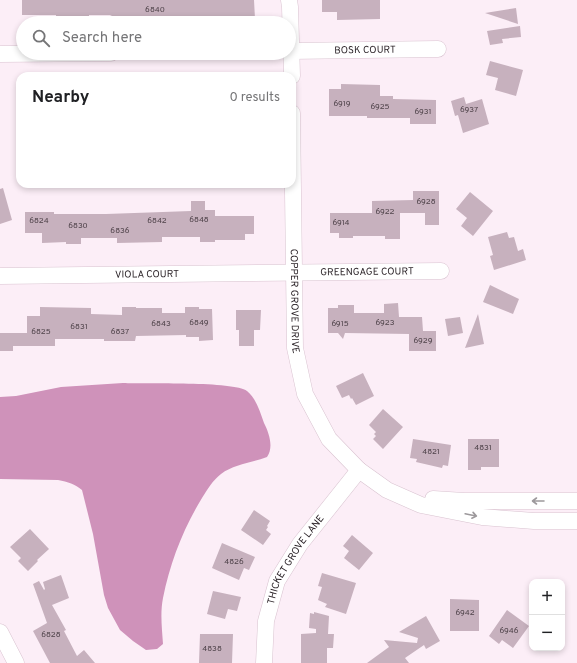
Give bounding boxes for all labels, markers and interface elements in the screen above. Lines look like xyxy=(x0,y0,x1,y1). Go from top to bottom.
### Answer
house number: 6840 xyxy=(145,5,165,15)
search box xyxy=(16,16,296,60)
icon: search xyxy=(30,27,52,49)
text: Search here xyxy=(62,29,142,48)
street label: BOSK COURT xyxy=(334,43,396,57)
text: Nearby xyxy=(32,87,89,109)
text: 0 results xyxy=(229,90,280,106)
house number: 6919 xyxy=(333,99,351,109)
house number: 6925 xyxy=(370,102,390,112)
house number: 6937 xyxy=(460,105,478,115)
house number: 6931 xyxy=(414,107,432,117)
house number: 6928 xyxy=(416,197,436,207)
house number: 6922 xyxy=(375,207,395,217)
house number: 6848 xyxy=(189,215,209,225)
house number: 6824 xyxy=(29,216,49,226)
house number: 6842 xyxy=(147,216,167,226)
house number: 6914 xyxy=(332,218,350,228)
house number: 6830 xyxy=(68,221,88,231)
house number: 6836 xyxy=(110,226,130,236)
street label: COPPER GROVE DRIVE xyxy=(287,249,302,355)
street label: GREENGAGE COURT xyxy=(320,265,414,279)
street label: VIOLA COURT xyxy=(115,267,179,281)
house number: 6849 xyxy=(189,318,209,328)
house number: 6923 xyxy=(376,318,395,328)
house number: 6843 xyxy=(151,319,171,329)
house number: 6915 xyxy=(331,319,349,329)
house number: 6831 xyxy=(70,322,88,332)
house number: 6825 xyxy=(31,327,51,337)
house number: 6837 xyxy=(111,327,129,337)
house number: 6929 xyxy=(414,336,433,346)
house number: 4831 xyxy=(474,443,492,453)
house number: 4821 xyxy=(422,447,440,457)
one-way arrow xyxy=(532,497,545,505)
street label: THICKET GROVE LANE xyxy=(264,512,327,606)
one-way arrow xyxy=(464,512,477,520)
house number: 4826 xyxy=(224,557,244,567)
map controls xyxy=(529,579,565,651)
button: + xyxy=(529,579,565,615)
house number: 6942 xyxy=(455,608,475,618)
button: − xyxy=(529,615,565,651)
house number: 6946 xyxy=(499,626,519,636)
house number: 6828 xyxy=(41,630,61,640)
house number: 4838 xyxy=(202,644,222,654)

